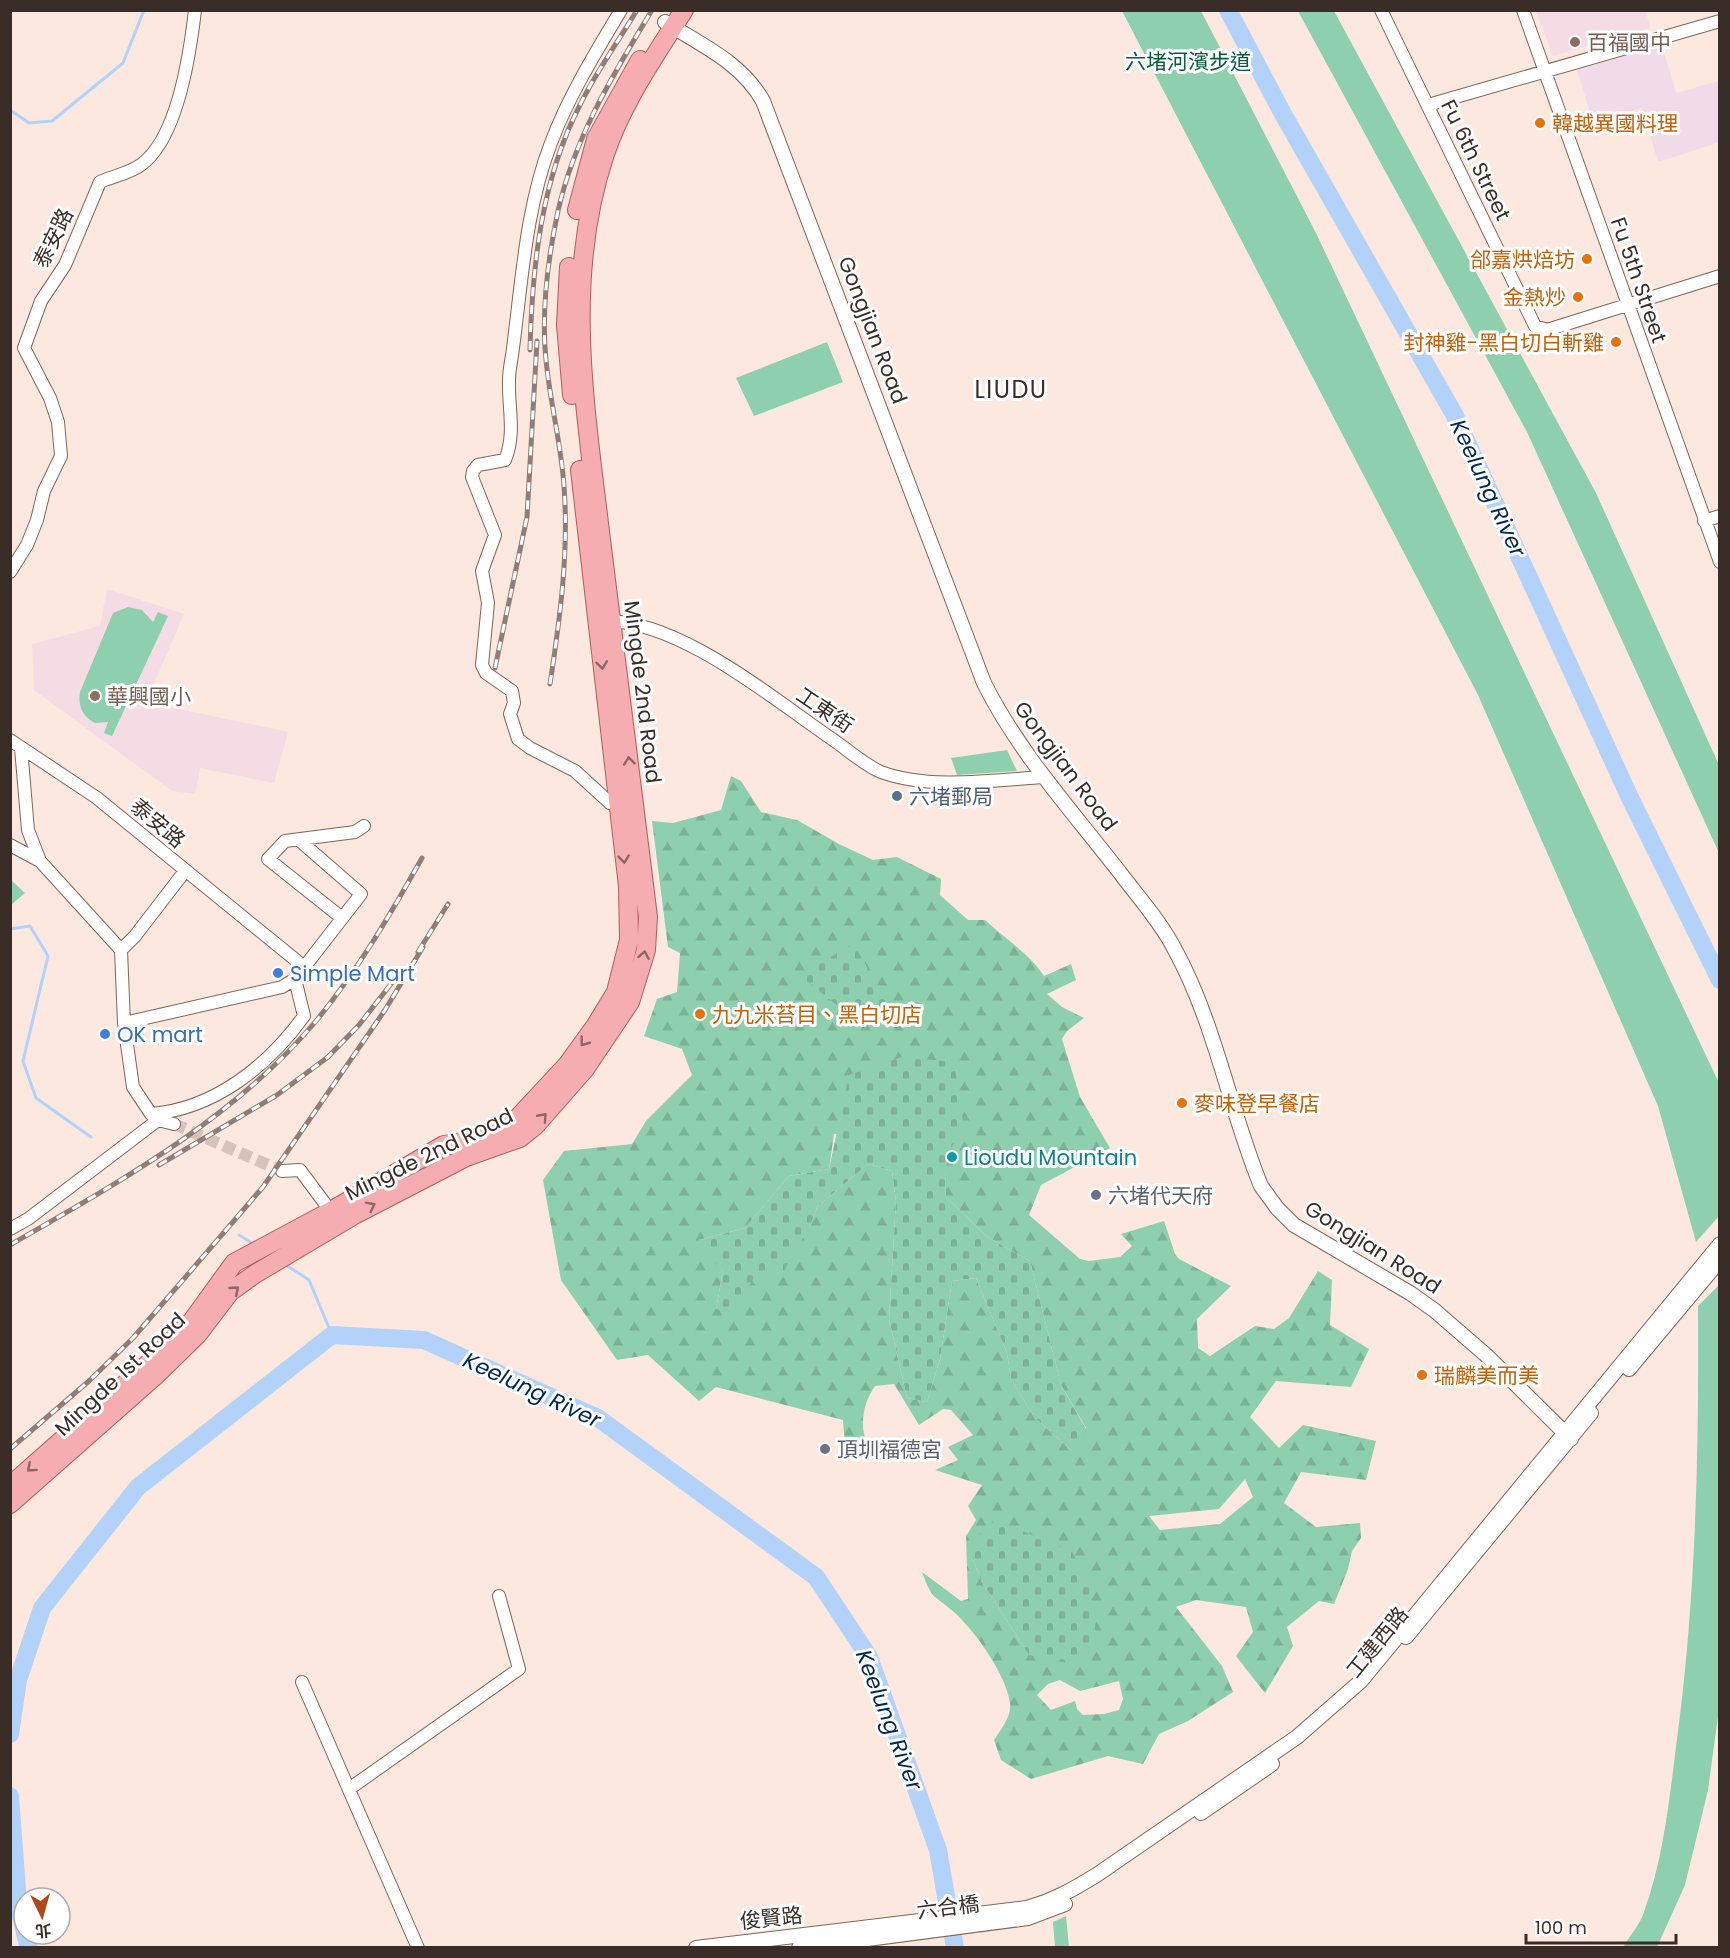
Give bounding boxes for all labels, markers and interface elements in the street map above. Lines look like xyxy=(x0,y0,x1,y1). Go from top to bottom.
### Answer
place label: 百福國中 xyxy=(1587,28,1671,57)
marker: 百福國中 xyxy=(1568,35,1582,49)
park label: 六堵河濱步道 xyxy=(1125,47,1251,76)
street label: Fu 6th Street xyxy=(1434,95,1518,225)
place label: 韓越異國料理 xyxy=(1552,109,1678,138)
marker: 韓越異國料理 xyxy=(1533,116,1547,130)
street label: 泰安路 xyxy=(26,203,80,273)
street label: Fu 5th Street xyxy=(1604,213,1674,347)
place label: 郃嘉烘焙坊 xyxy=(1470,245,1575,274)
street label: Gongjian Road xyxy=(832,252,914,408)
marker: 郃嘉烘焙坊 xyxy=(1580,252,1594,266)
place label: 金熱炒 xyxy=(1503,283,1566,312)
marker: 金熱炒 xyxy=(1571,290,1585,304)
place label: 封神雞-黑白切白斬雞 xyxy=(1403,328,1604,357)
marker: 封神雞-黑白切白斬雞 xyxy=(1609,335,1623,349)
district label: LIUDU xyxy=(974,373,1048,406)
water label: Keelung River xyxy=(1443,414,1534,563)
street label: Mingde 2nd Road xyxy=(617,599,669,785)
one-way arrow xyxy=(595,660,608,669)
street label: 工東街 xyxy=(791,680,859,740)
place label: 華興國小 xyxy=(107,682,191,711)
marker: 華興國小 xyxy=(88,689,102,703)
street label: Gongjian Road xyxy=(1008,695,1124,837)
one-way arrow xyxy=(623,757,636,766)
place label: 六堵郵局 xyxy=(909,782,993,811)
marker: 六堵郵局 xyxy=(890,789,904,803)
street label: 泰安路 xyxy=(125,792,191,854)
one-way arrow xyxy=(618,854,630,863)
one-way arrow xyxy=(638,950,650,959)
place label: Simple Mart xyxy=(290,959,415,988)
marker: Simple Mart xyxy=(271,966,285,980)
place label: 九九米苔目、黑白切店 xyxy=(712,1000,922,1029)
marker: 九九米苔目、黑白切店 xyxy=(693,1007,707,1021)
place label: OK mart xyxy=(117,1020,203,1049)
marker: OK mart xyxy=(98,1027,112,1041)
one-way arrow xyxy=(580,1036,591,1047)
place label: 麥味登早餐店 xyxy=(1194,1089,1320,1118)
marker: 麥味登早餐店 xyxy=(1175,1096,1189,1110)
street label: Mingde 2nd Road xyxy=(340,1101,518,1207)
one-way arrow xyxy=(536,1114,547,1124)
place label: Lioudu Mountain xyxy=(964,1143,1137,1172)
marker: Lioudu Mountain xyxy=(945,1150,959,1164)
place label: 六堵代天府 xyxy=(1108,1181,1213,1210)
marker: 六堵代天府 xyxy=(1089,1188,1103,1202)
street label: Gongjian Road xyxy=(1299,1193,1447,1301)
one-way arrow xyxy=(365,1202,375,1213)
one-way arrow xyxy=(228,1286,238,1297)
street label: Mingde 1st Road xyxy=(48,1306,192,1442)
water label: Keelung River xyxy=(458,1345,607,1436)
place label: 瑞麟美而美 xyxy=(1434,1361,1539,1390)
marker: 瑞麟美而美 xyxy=(1415,1368,1429,1382)
place label: 頂圳福德宮 xyxy=(837,1435,942,1464)
marker: 頂圳福德宮 xyxy=(818,1442,832,1456)
one-way arrow xyxy=(27,1461,38,1472)
street label: 工建西路 xyxy=(1339,1600,1415,1684)
water label: Keelung River xyxy=(848,1645,930,1796)
north arrow xyxy=(12,1886,72,1946)
street label: 六合橋 xyxy=(915,1889,981,1925)
street label: 俊賢路 xyxy=(738,1900,804,1936)
scale bar xyxy=(1526,1907,1676,1945)
text: 100 m xyxy=(1535,1915,1587,1940)
text: 北 xyxy=(34,1918,52,1943)

